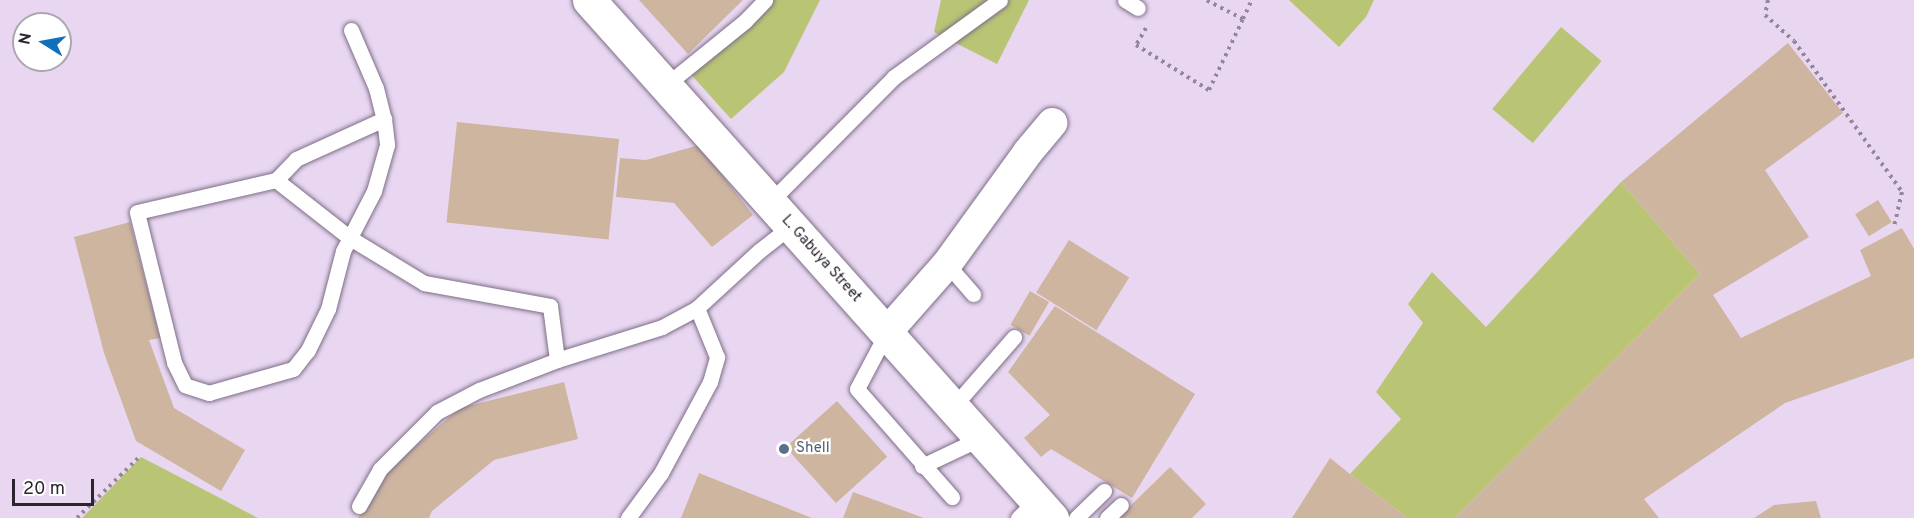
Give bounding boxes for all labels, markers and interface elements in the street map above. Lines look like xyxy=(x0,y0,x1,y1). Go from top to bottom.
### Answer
north arrow xyxy=(12,12,72,72)
text: N xyxy=(15,31,37,46)
street label: L. Gabuya Street xyxy=(777,212,865,306)
place label: Shell xyxy=(796,440,830,458)
marker: Shell xyxy=(777,442,791,456)
scale bar xyxy=(15,467,98,505)
text: 20 m xyxy=(23,478,65,501)

